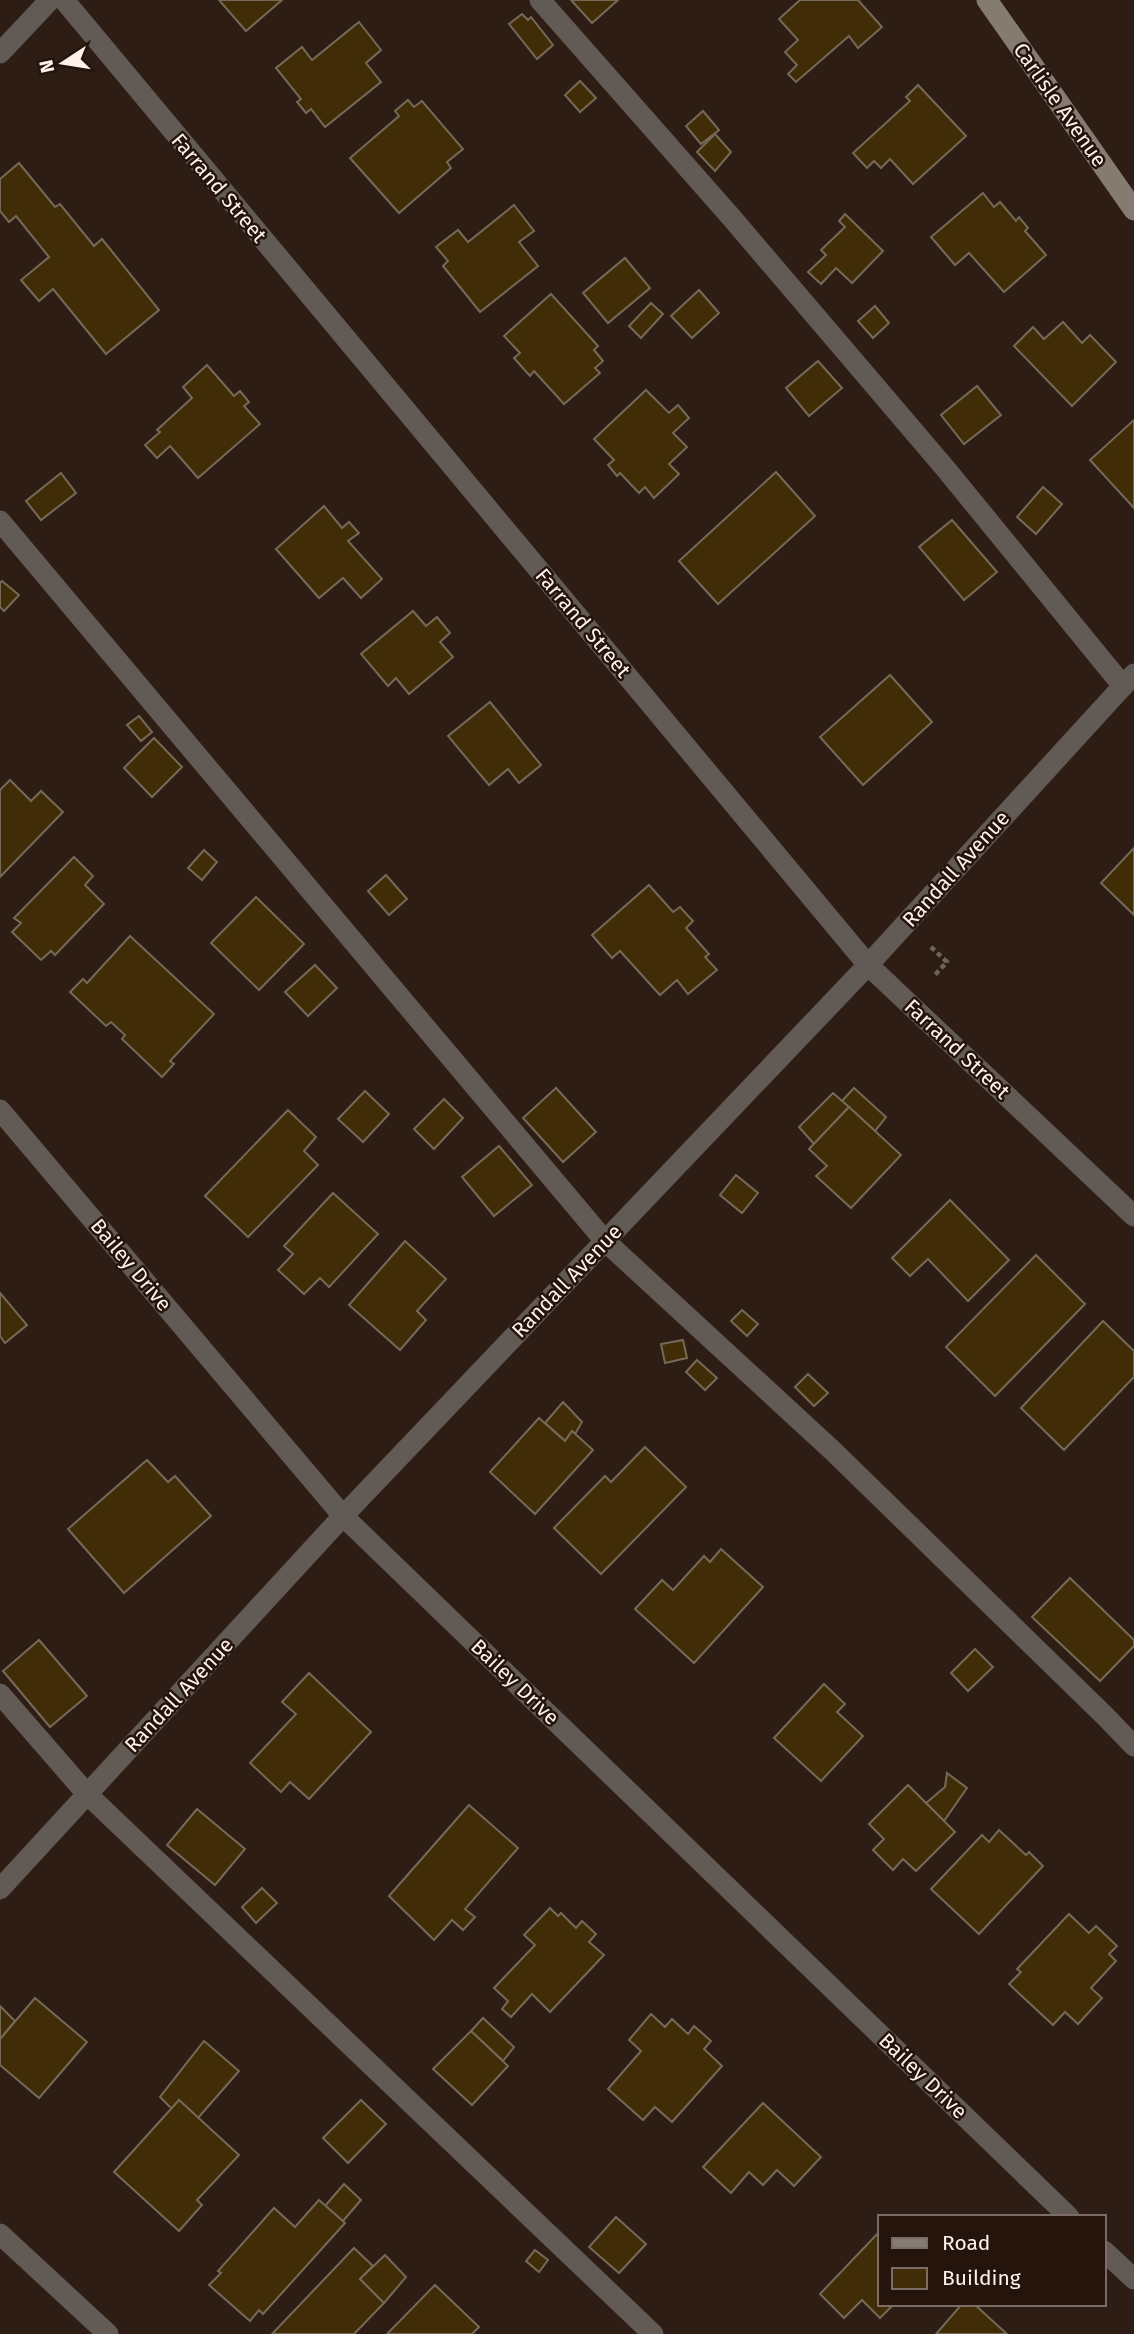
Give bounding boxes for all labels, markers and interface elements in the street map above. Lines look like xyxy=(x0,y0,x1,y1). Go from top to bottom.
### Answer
north arrow xyxy=(28,28,98,98)
street label: Carlisle Avenue xyxy=(1008,38,1112,172)
text: N xyxy=(34,58,59,75)
street label: Farrand Street xyxy=(166,128,273,248)
street label: Farrand Street xyxy=(530,563,637,683)
street label: Randall Avenue xyxy=(897,805,1015,933)
street label: Farrand Street xyxy=(899,994,1015,1105)
street label: Bailey Drive xyxy=(85,1213,177,1317)
street label: Randall Avenue xyxy=(506,1219,628,1343)
street label: Randall Avenue xyxy=(119,1632,239,1758)
street label: Bailey Drive xyxy=(465,1634,565,1730)
street label: Bailey Drive xyxy=(873,2028,973,2124)
legend xyxy=(878,2215,1106,2306)
text: Road xyxy=(942,2230,990,2256)
text: Building xyxy=(942,2265,1021,2291)

